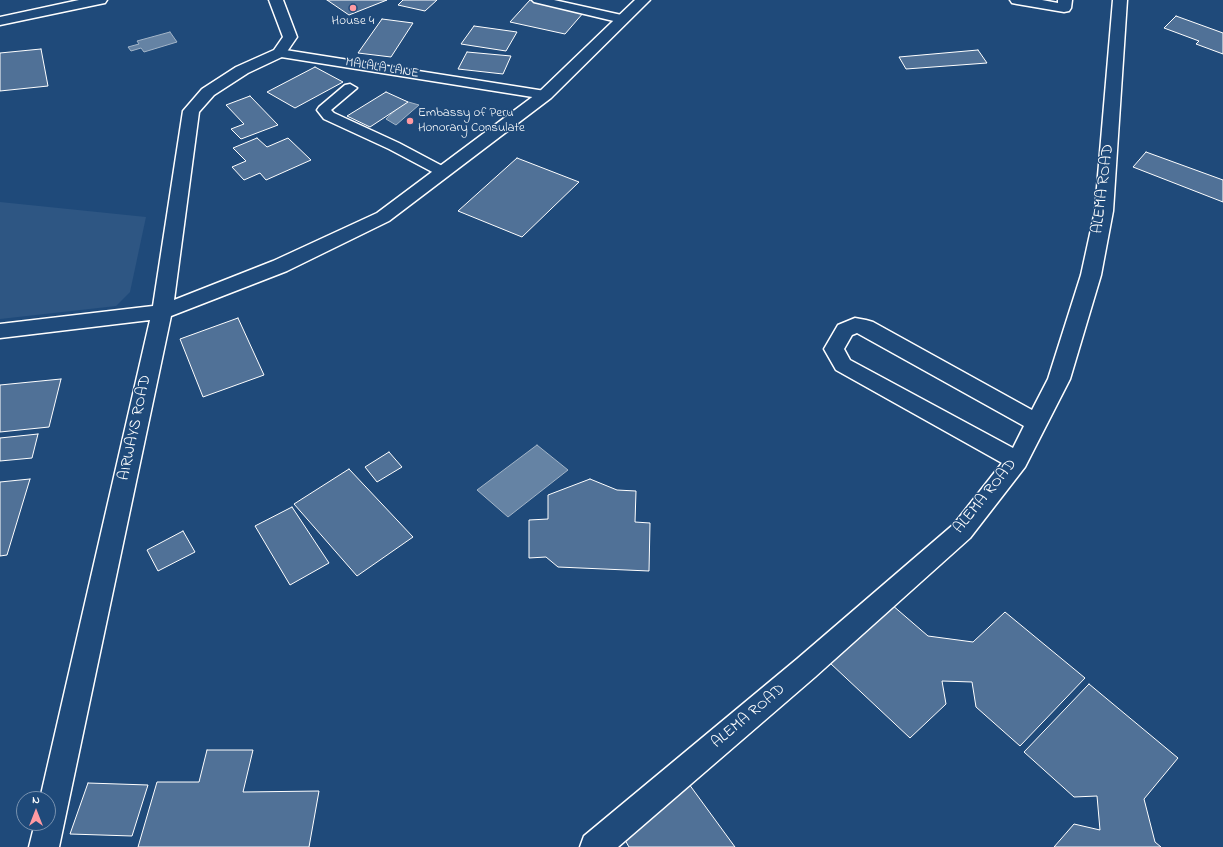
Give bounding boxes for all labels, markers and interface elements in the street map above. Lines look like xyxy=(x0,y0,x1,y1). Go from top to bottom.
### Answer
marker: House 4 xyxy=(348,3,358,13)
place label: House 4 xyxy=(332,14,374,30)
street label: MALALA LANE xyxy=(344,55,420,83)
place label: Embassy of Peru Honorary Consulate xyxy=(418,106,525,137)
marker: Embassy of Peru Honorary Consulate xyxy=(405,116,415,126)
street label: ALEMA ROAD xyxy=(1089,143,1119,235)
street label: AIRWAYS ROAD xyxy=(115,373,157,483)
street label: ALEMA ROAD xyxy=(950,456,1022,538)
street label: ALEMA ROAD xyxy=(708,681,790,753)
north arrow xyxy=(16,791,56,831)
text: N xyxy=(32,792,40,808)

